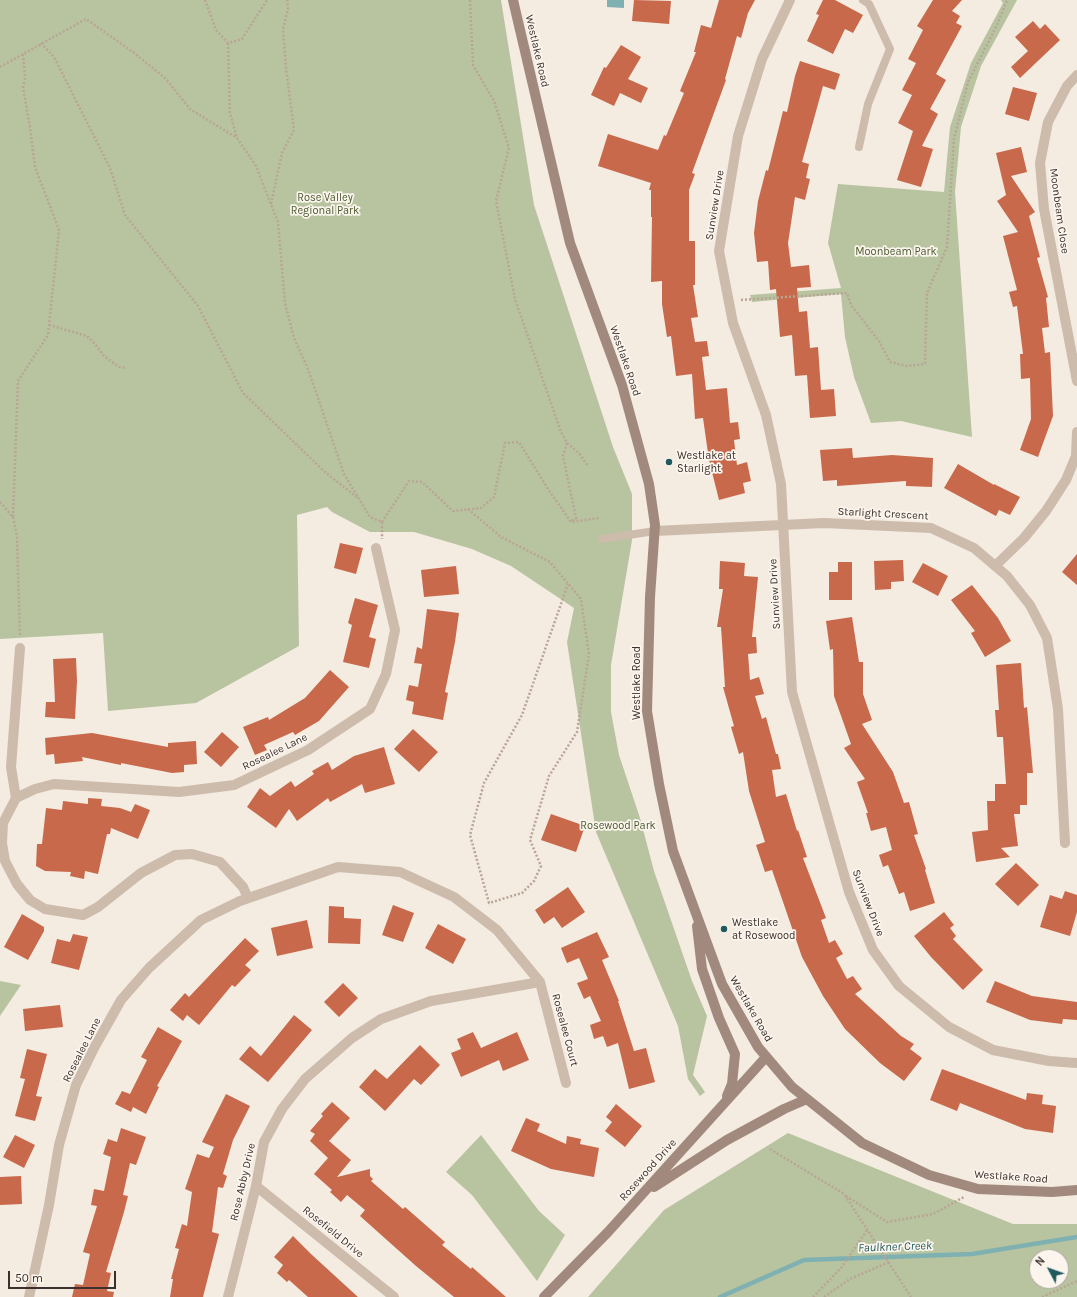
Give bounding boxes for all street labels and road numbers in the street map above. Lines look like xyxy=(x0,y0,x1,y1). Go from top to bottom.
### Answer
street label: Westlake Road xyxy=(522,13,552,89)
street label: Moonbeam Close xyxy=(1046,167,1072,255)
street label: Sunview Drive xyxy=(703,169,727,241)
street label: Westlake Road xyxy=(607,324,643,398)
street label: Starlight Crescent xyxy=(837,505,929,523)
street label: Sunview Drive xyxy=(767,558,783,630)
street label: Westlake Road xyxy=(630,646,644,720)
street label: Rosealee Lane xyxy=(240,731,310,773)
street label: Sunview Drive xyxy=(849,868,887,938)
street label: Westlake Road xyxy=(727,974,775,1044)
street label: Rosealee Court xyxy=(549,992,581,1068)
street label: Rosealee Lane xyxy=(60,1016,104,1084)
street label: Rosewood Drive xyxy=(617,1136,679,1204)
street label: Rose Abby Drive xyxy=(228,1142,258,1222)
street label: Westlake Road xyxy=(974,1168,1048,1186)
street label: Rosefield Drive xyxy=(300,1203,366,1261)

